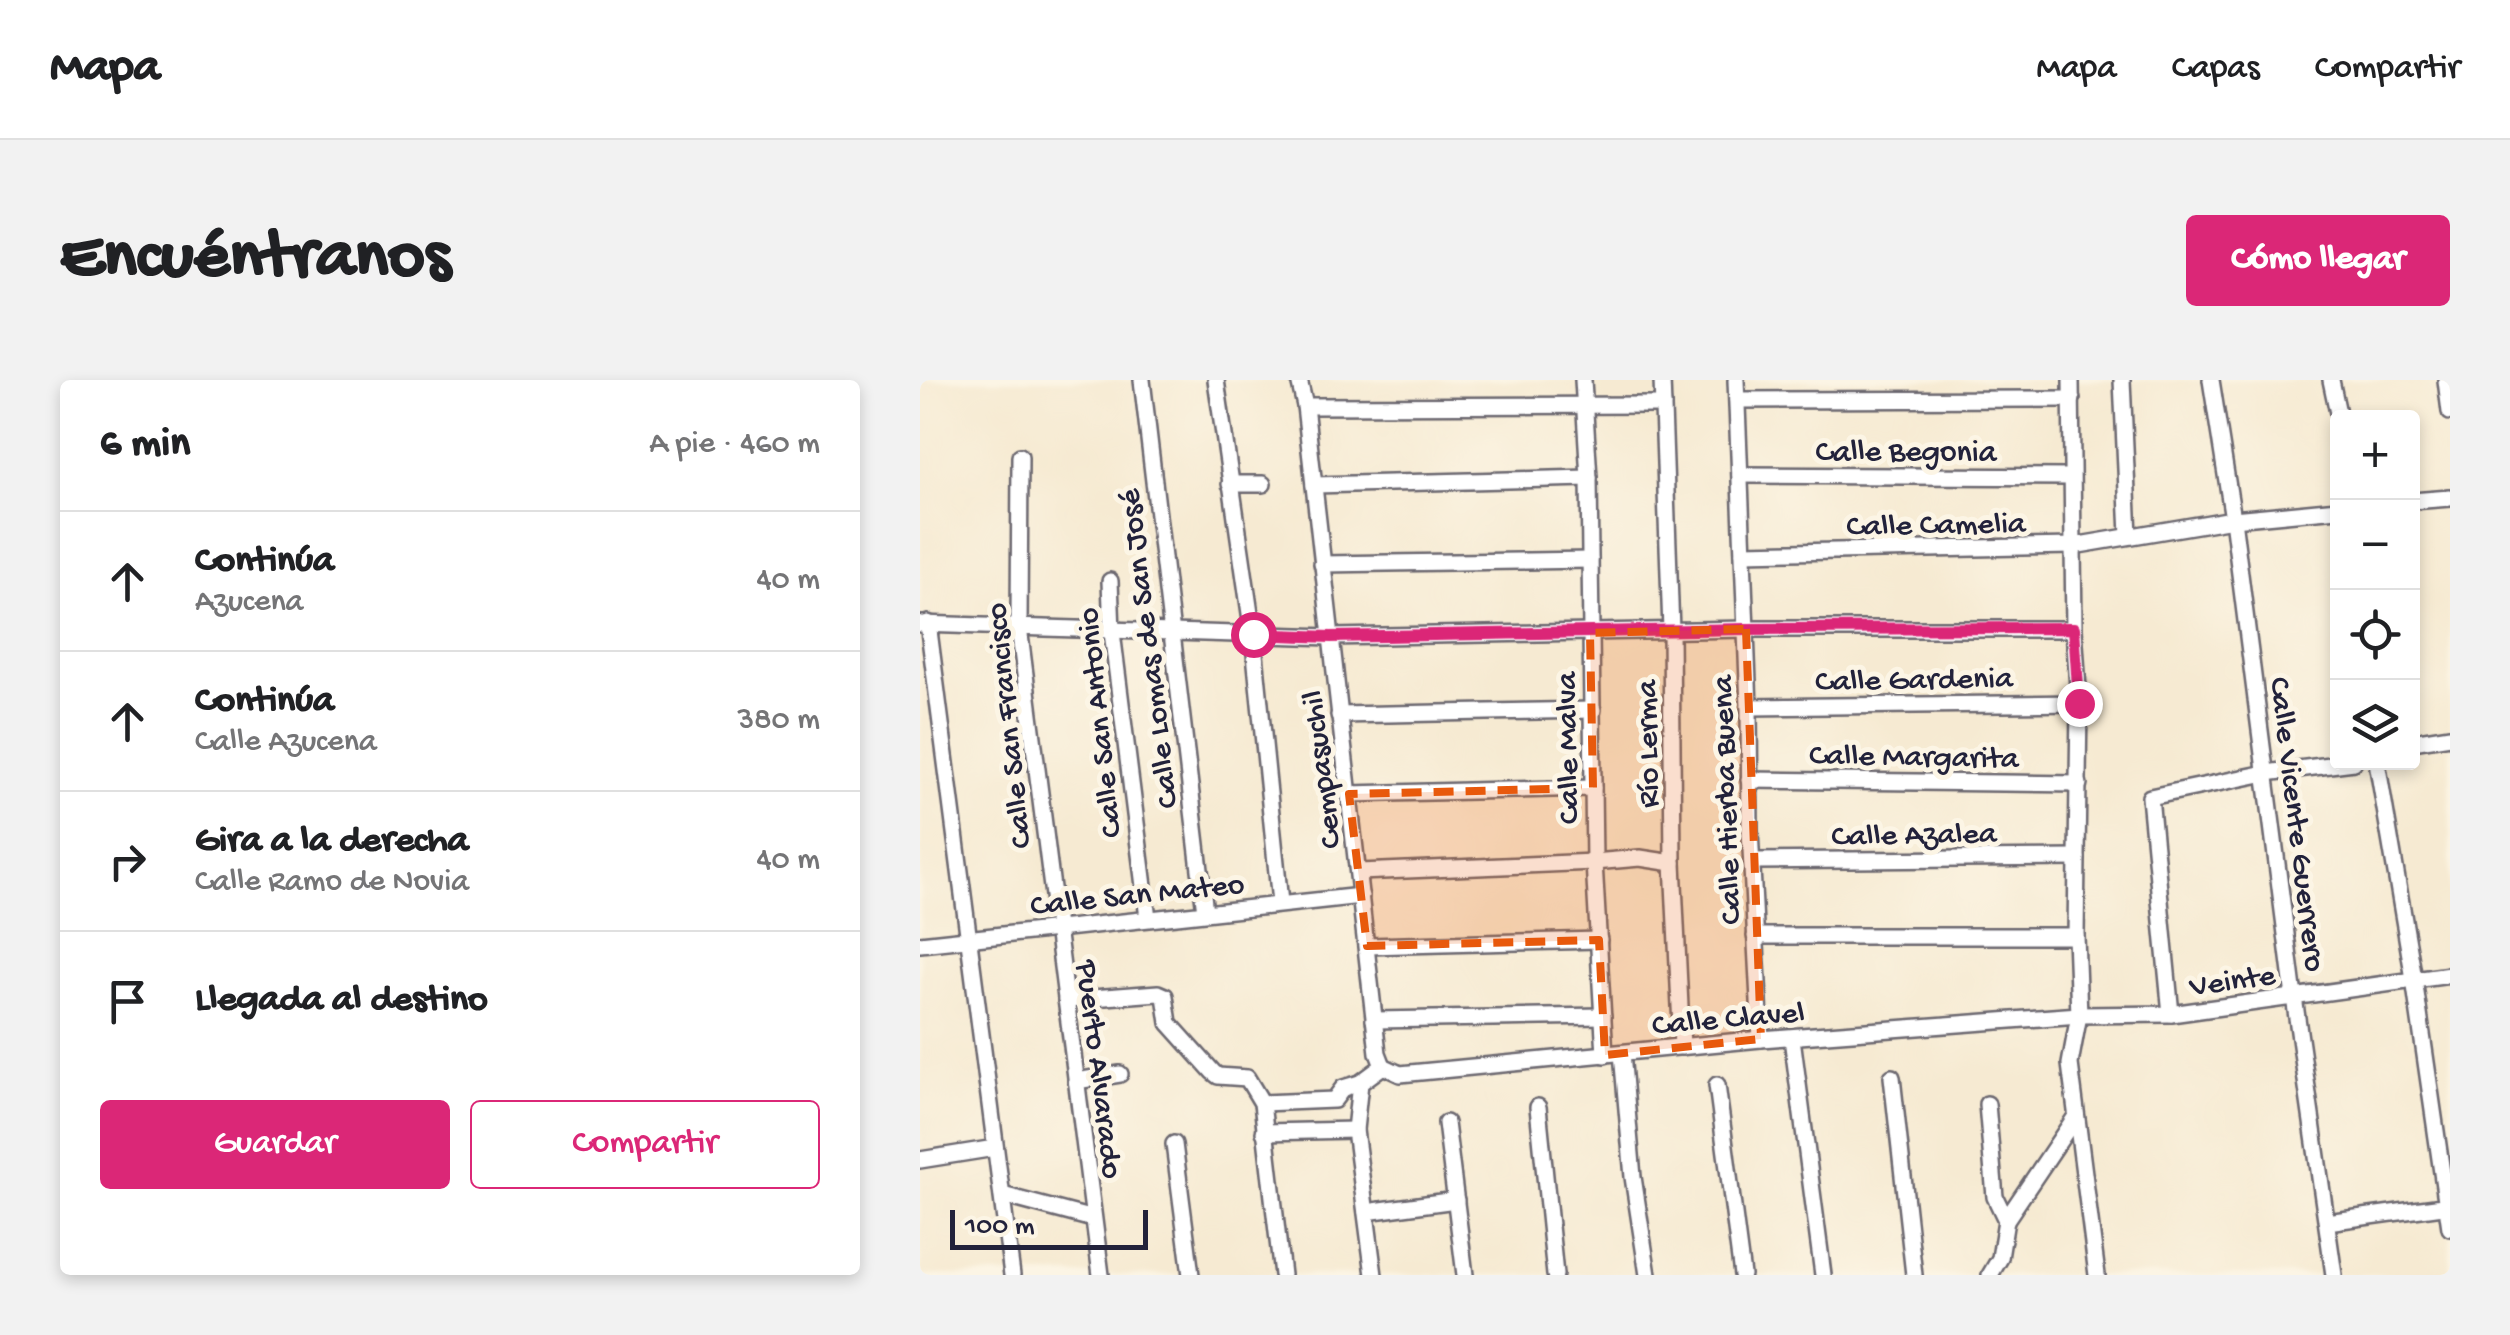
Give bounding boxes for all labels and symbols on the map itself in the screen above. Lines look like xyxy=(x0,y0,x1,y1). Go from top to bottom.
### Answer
street label: Calle Begonia xyxy=(1816,435,1998,473)
street label: Calle Lomas de San José xyxy=(1112,486,1189,810)
street label: Calle Camelia xyxy=(1846,506,2027,548)
street label: Calle San Francisco xyxy=(979,601,1043,850)
street label: Calle San Antonio xyxy=(1071,606,1133,839)
route start xyxy=(1231,612,1277,658)
street label: Calle Gardenia xyxy=(1815,661,2015,703)
street label: Calle Malva xyxy=(1550,670,1590,824)
street label: Calle Hierba Buena xyxy=(1706,673,1752,925)
street label: Calle Vicente Guerrero xyxy=(2258,675,2332,974)
street label: Río Lerma xyxy=(1630,678,1670,808)
route end xyxy=(2057,681,2103,727)
street label: Cempasuchil xyxy=(1295,688,1353,851)
street label: Calle Margarita xyxy=(1809,738,2020,780)
street label: Calle Azalea xyxy=(1831,817,1998,857)
street label: Calle San Mateo xyxy=(1029,867,1246,927)
street label: Puerto Alvarado xyxy=(1065,957,1129,1181)
street label: Veinte xyxy=(2186,958,2278,1008)
street label: Calle Clavel xyxy=(1651,995,1806,1047)
scale bar xyxy=(950,1205,1148,1250)

